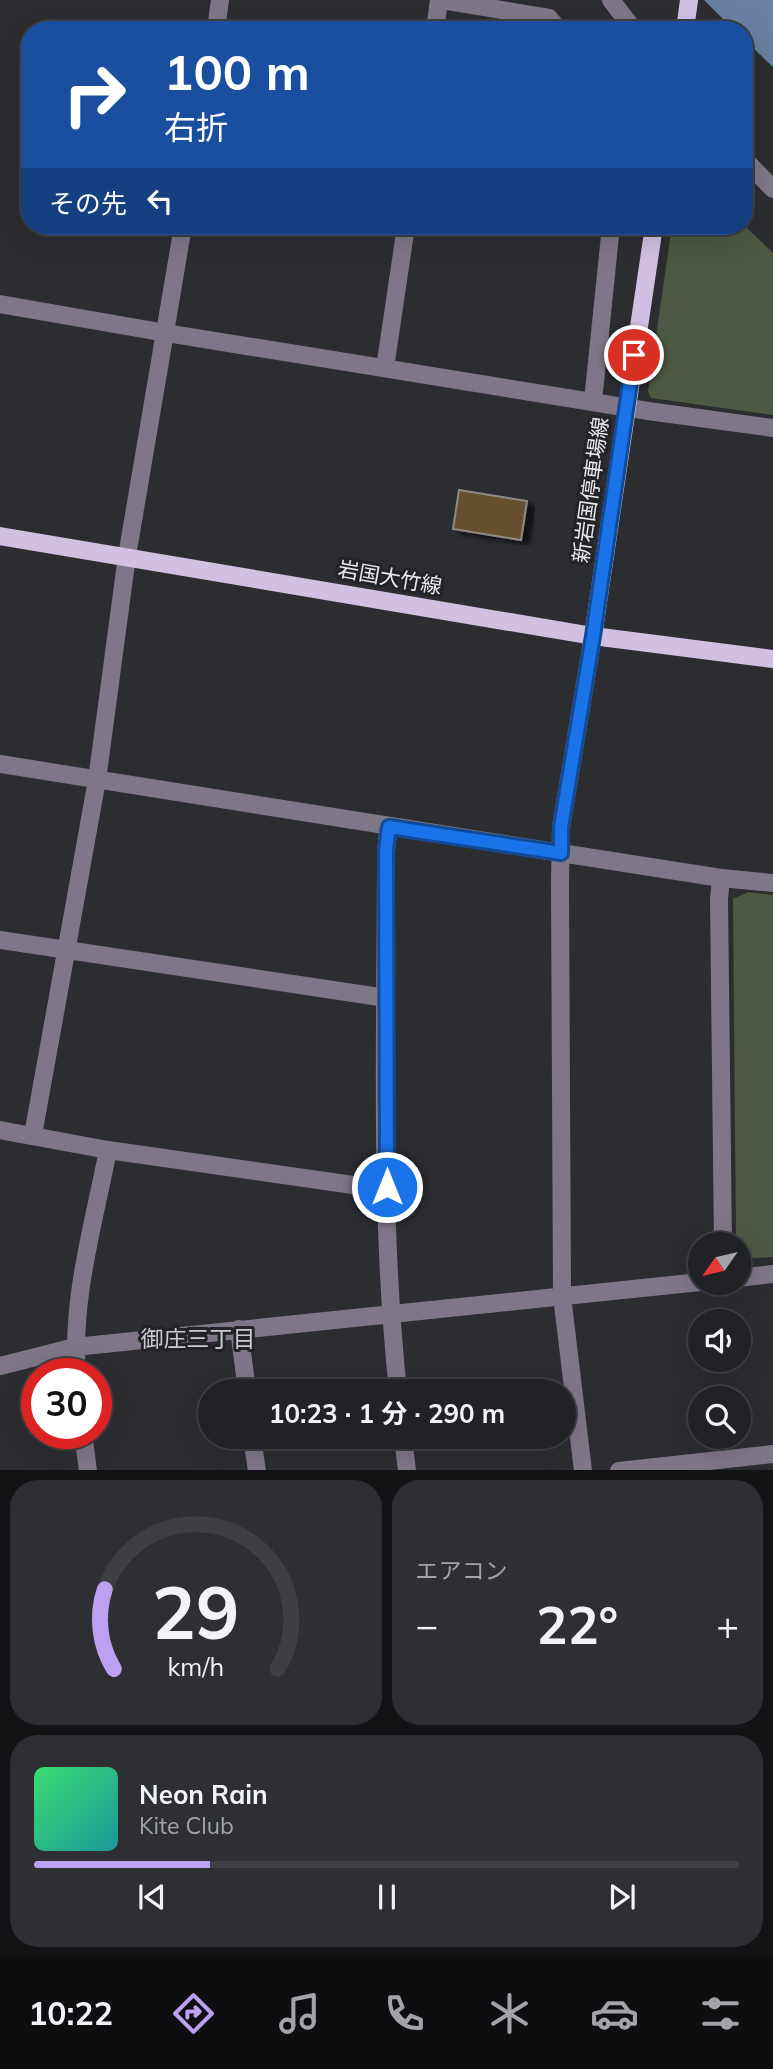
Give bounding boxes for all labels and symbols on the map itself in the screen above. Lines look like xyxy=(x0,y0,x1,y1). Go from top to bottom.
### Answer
pin xyxy=(604,325,664,385)
street label: 新岩国停車場線 xyxy=(567,415,613,564)
street label: 岩国大竹線 xyxy=(336,555,444,599)
position arrow xyxy=(350,1150,424,1224)
north arrow xyxy=(688,1232,751,1295)
district label: 御庄三丁目 xyxy=(141,1324,256,1353)
speed limit sign: 30 xyxy=(21,1358,112,1449)

